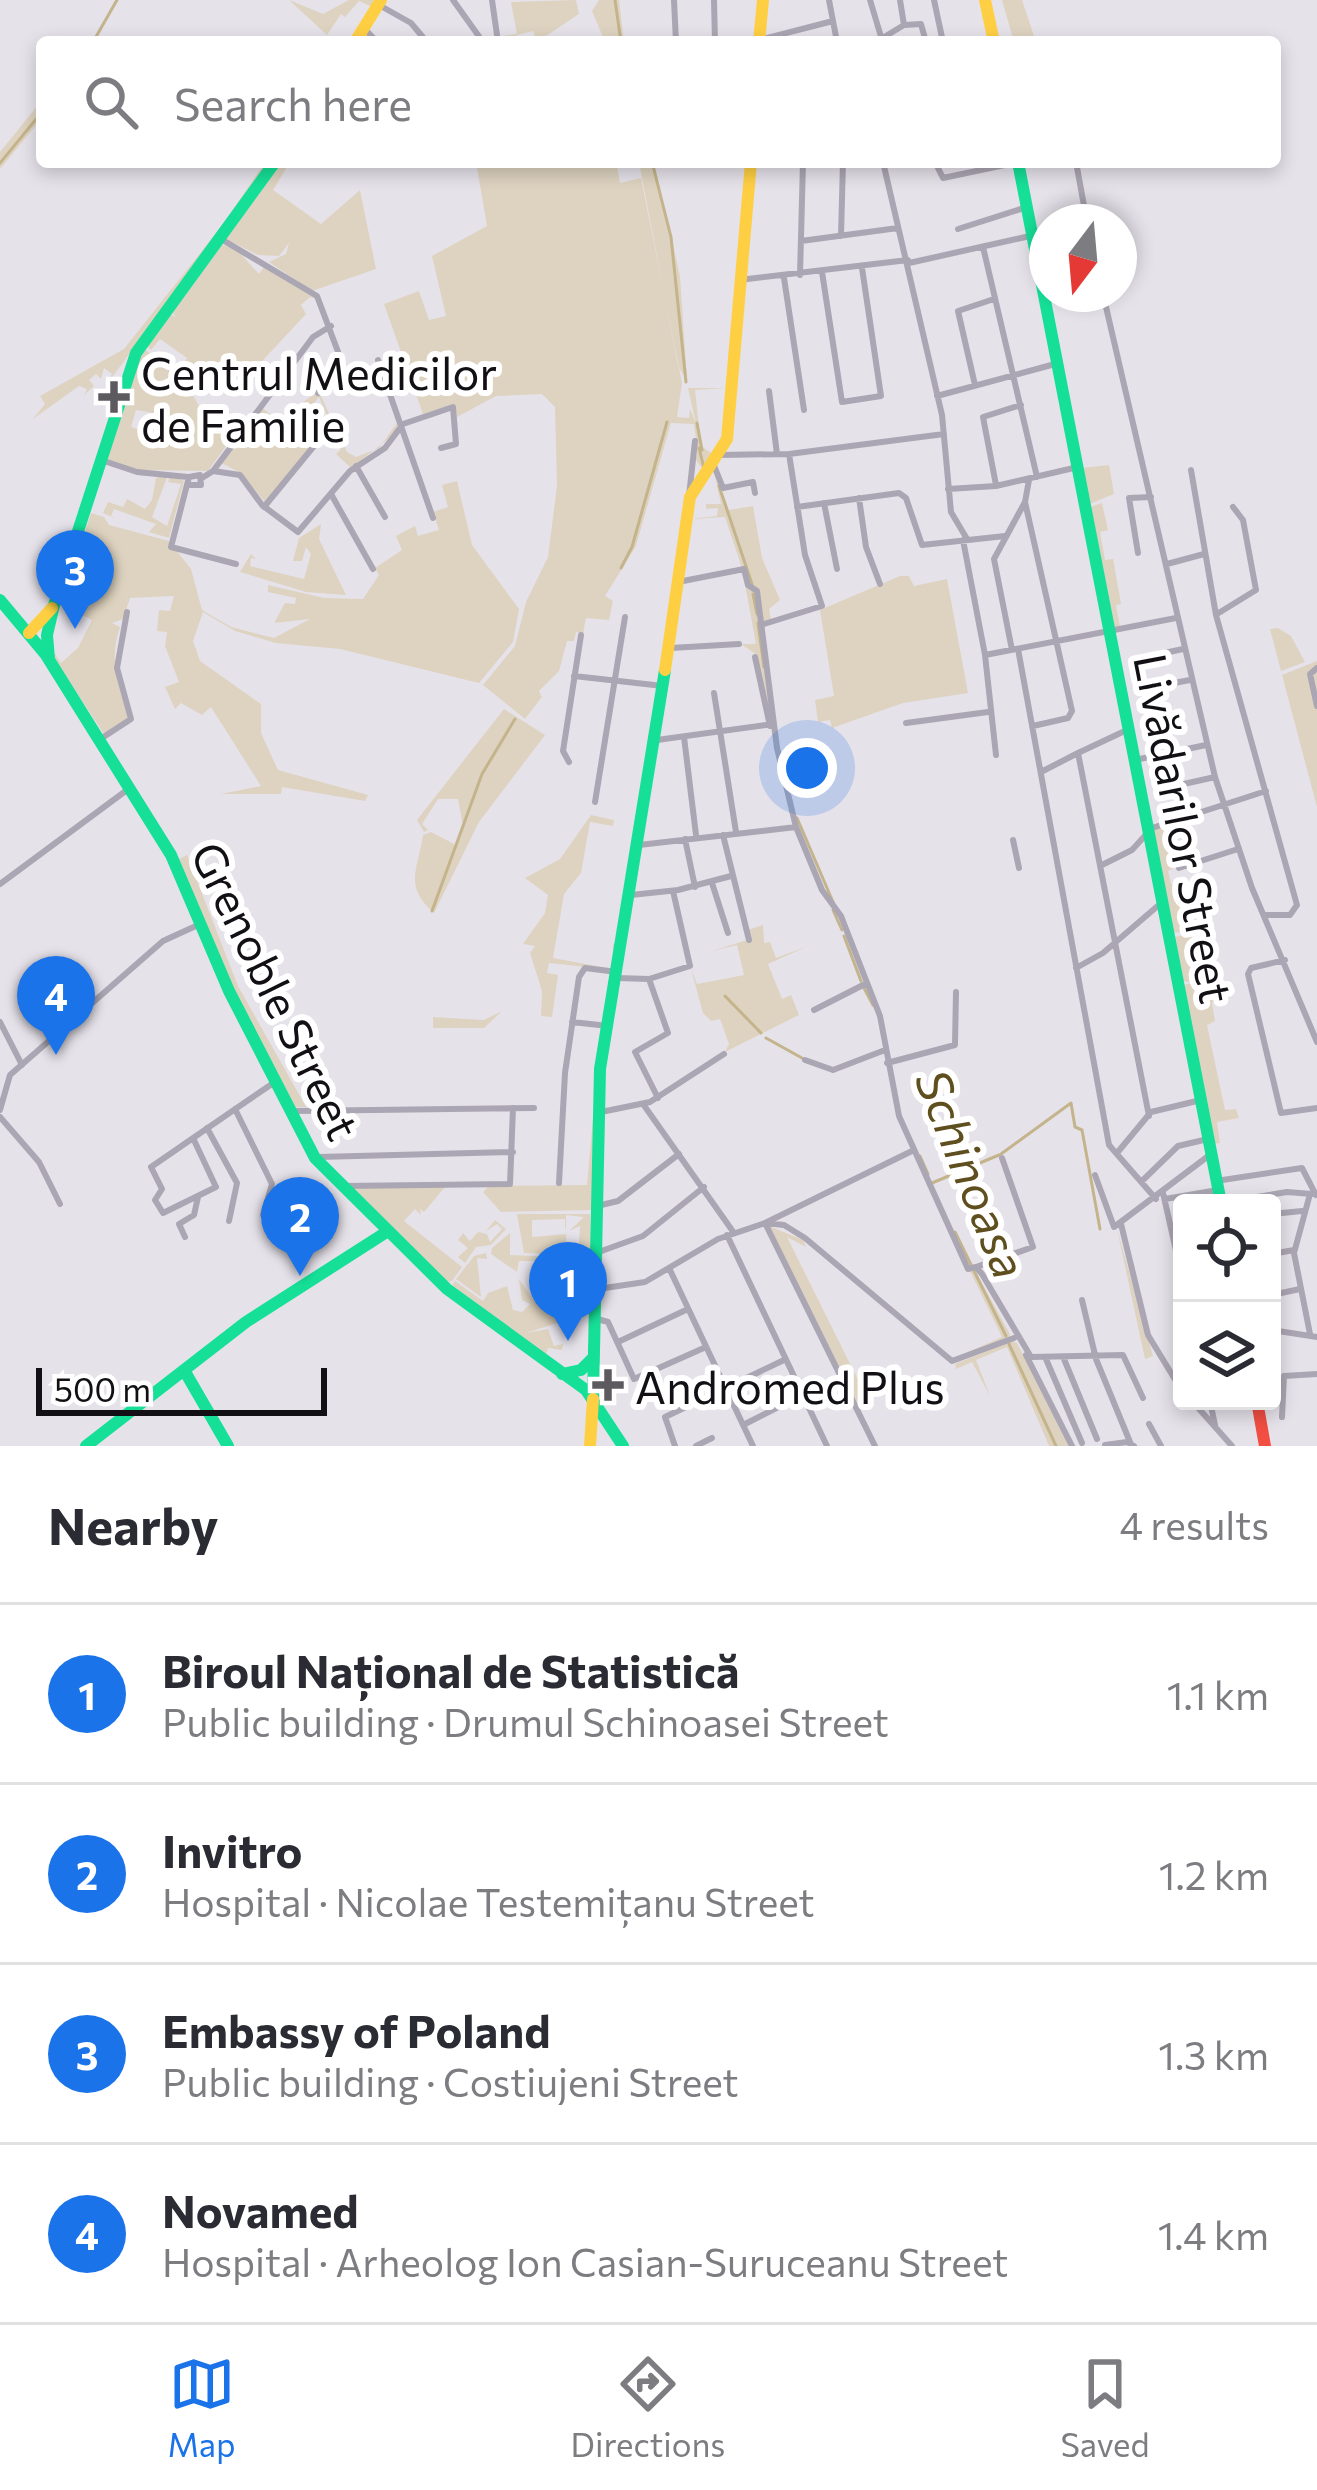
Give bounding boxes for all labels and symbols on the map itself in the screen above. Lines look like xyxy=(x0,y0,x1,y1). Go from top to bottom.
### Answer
north arrow xyxy=(1029,204,1137,312)
place label: Centrul Medicilor de Familie xyxy=(141,344,497,451)
marker: Centrul Medicilor de Familie xyxy=(98,381,130,413)
pin: 3 xyxy=(36,530,114,629)
street label: Livădarilor Street xyxy=(1124,649,1246,1007)
your location xyxy=(777,738,837,798)
street label: Grenoble Street xyxy=(181,832,373,1148)
pin: 4 xyxy=(17,956,95,1055)
water label: Schinoasa xyxy=(904,1060,1042,1286)
pin: 2 xyxy=(261,1177,339,1276)
pin: 1 xyxy=(529,1242,607,1341)
place label: Andromed Plus xyxy=(635,1358,945,1413)
scale bar xyxy=(36,1362,327,1415)
marker: Andromed Plus xyxy=(592,1369,624,1401)

